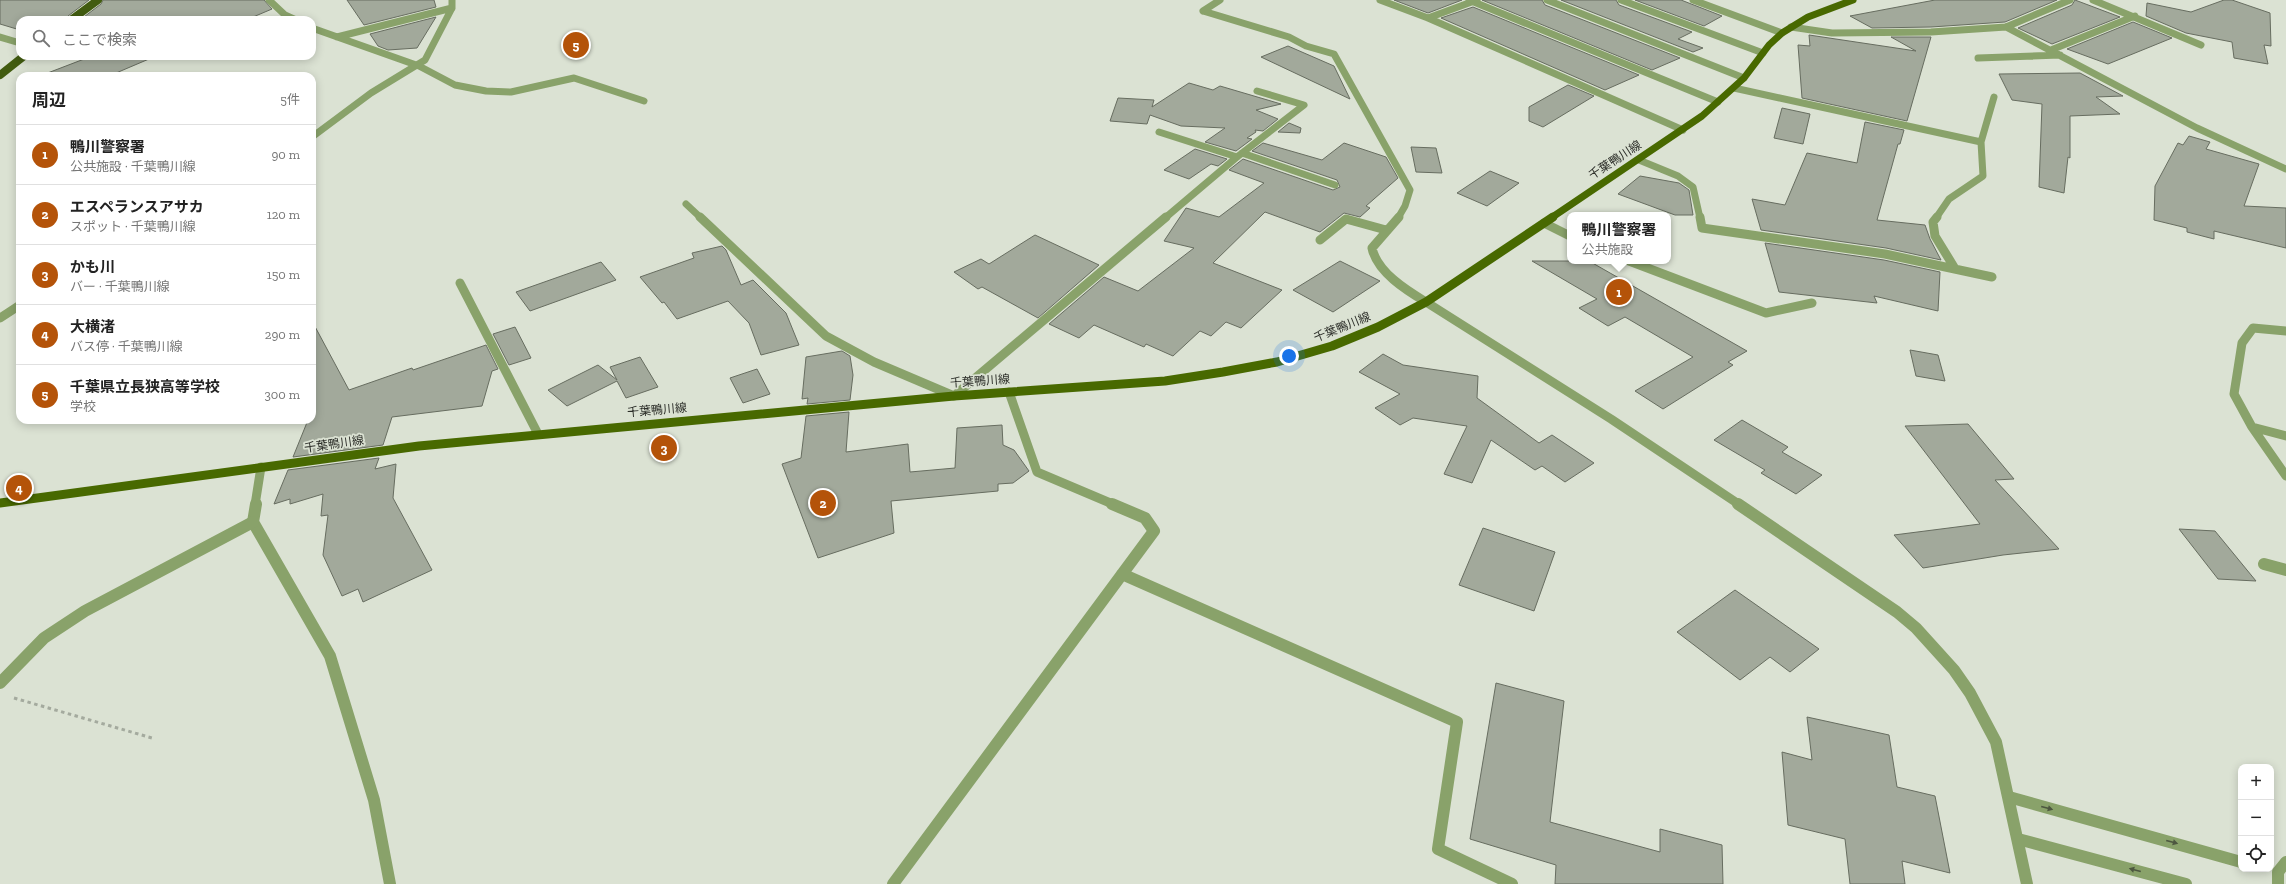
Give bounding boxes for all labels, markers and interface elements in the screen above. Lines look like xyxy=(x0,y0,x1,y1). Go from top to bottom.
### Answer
search box xyxy=(16,16,316,60)
icon: search xyxy=(30,27,52,49)
pin: 5 xyxy=(563,30,589,60)
text: ここで検索 xyxy=(62,31,137,49)
text: 周辺 xyxy=(32,90,66,110)
text: 5件 xyxy=(280,92,300,107)
text: 鴨川警察署 xyxy=(70,138,145,156)
street label: 千葉鴨川線 xyxy=(1586,138,1644,182)
text: 1 xyxy=(42,147,48,162)
text: 90 m xyxy=(271,147,300,162)
text: 公共施設 · 千葉鴨川線 xyxy=(70,159,196,174)
text: エスペランスアサカ xyxy=(70,198,204,216)
text: 2 xyxy=(42,207,48,222)
text: 120 m xyxy=(267,207,300,222)
popup xyxy=(1567,212,1671,264)
text: スポット · 千葉鴨川線 xyxy=(70,219,196,234)
text: 鴨川警察署 xyxy=(1581,221,1657,239)
text: 公共施設 xyxy=(1581,242,1634,257)
text: かも川 xyxy=(70,258,115,276)
text: 3 xyxy=(42,267,48,282)
text: 150 m xyxy=(267,267,300,282)
pin: 1 xyxy=(1606,277,1632,307)
text: バー · 千葉鴨川線 xyxy=(70,279,170,294)
street label: 千葉鴨川線 xyxy=(1312,309,1372,345)
text: 大横渚 xyxy=(70,318,115,336)
text: 4 xyxy=(41,327,49,342)
text: 290 m xyxy=(265,327,300,342)
text: バス停 · 千葉鴨川線 xyxy=(70,339,183,354)
your location xyxy=(1279,346,1299,366)
street label: 千葉鴨川線 xyxy=(950,372,1010,390)
text: 千葉県立長狭高等学校 xyxy=(70,378,220,396)
text: 5 xyxy=(42,387,48,402)
text: 300 m xyxy=(264,387,300,402)
text: 学校 xyxy=(70,399,96,414)
street label: 千葉鴨川線 xyxy=(626,400,688,420)
street label: 千葉鴨川線 xyxy=(303,433,365,455)
pin: 3 xyxy=(651,433,677,463)
pin: 4 xyxy=(6,473,32,503)
pin: 2 xyxy=(810,488,836,518)
map controls xyxy=(2238,764,2274,872)
button: + xyxy=(2238,764,2274,800)
button: − xyxy=(2238,800,2274,836)
one-way arrow xyxy=(2040,805,2053,811)
button: locate xyxy=(2238,836,2274,872)
one-way arrow xyxy=(2166,839,2178,845)
one-way arrow xyxy=(2129,867,2141,873)

